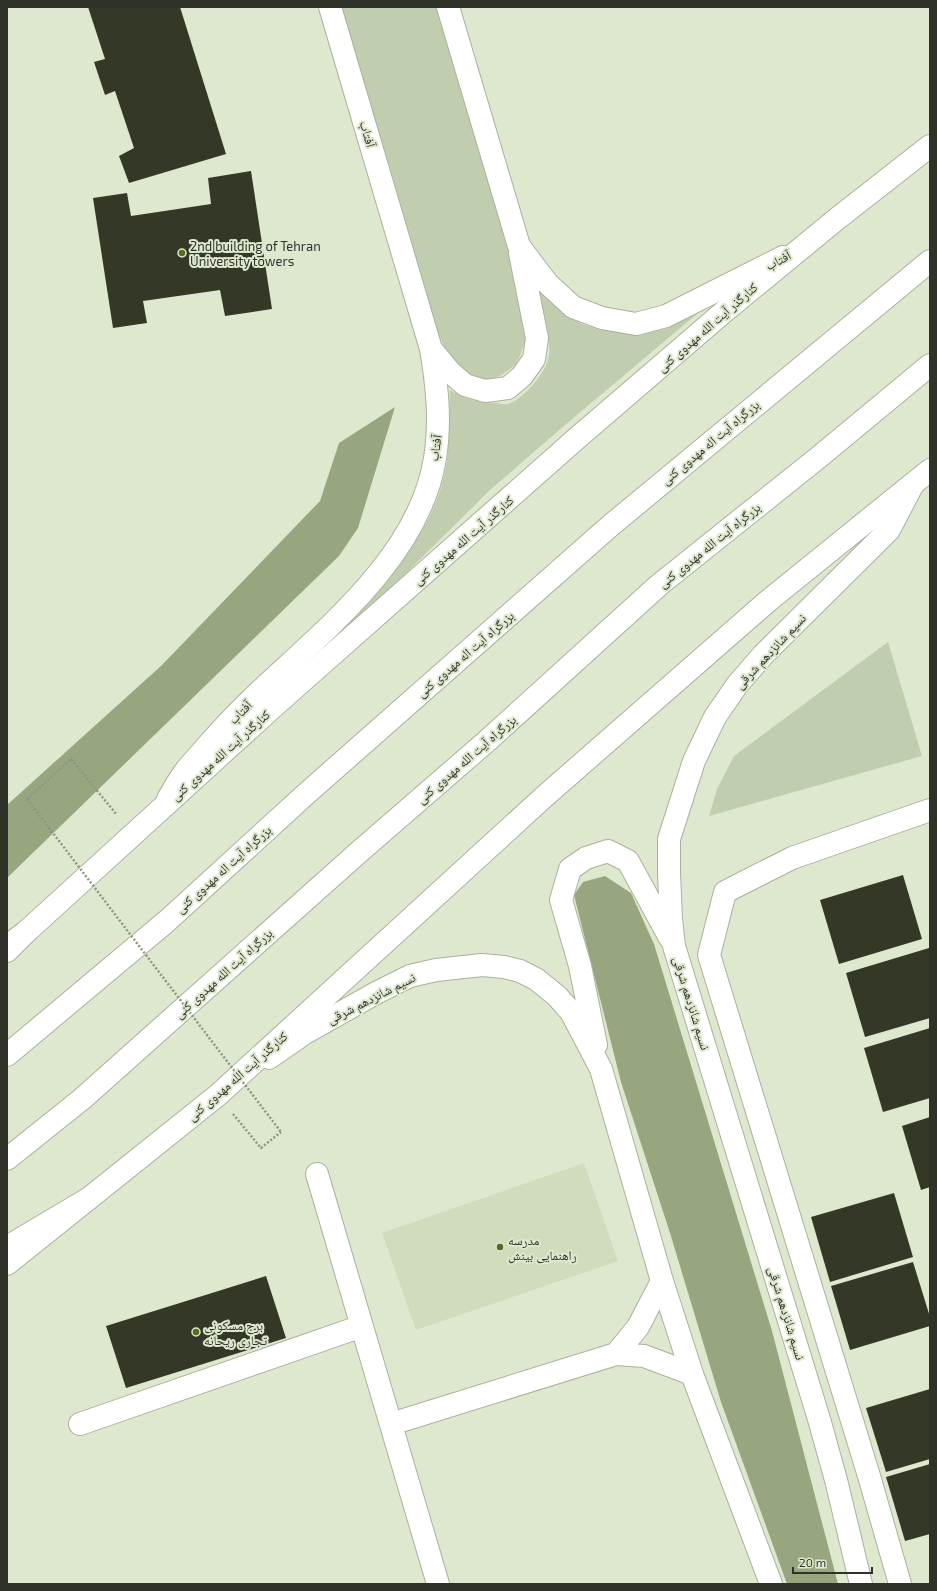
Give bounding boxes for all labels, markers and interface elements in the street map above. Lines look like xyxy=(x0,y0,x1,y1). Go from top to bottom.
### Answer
street label: آفتاب xyxy=(356,119,380,150)
place label: 2nd building of Tehran University towers xyxy=(190,238,321,269)
street label: آفتاب xyxy=(763,247,794,274)
marker: 2nd building of Tehran University towers xyxy=(177,248,187,258)
street label: کنارگذر آیت الله مهدوی کنی xyxy=(653,279,762,376)
street label: بزرگراه آیت اله مهدوی کنی xyxy=(657,396,763,489)
street label: آفتاب xyxy=(425,433,445,462)
street label: کنارگذر آیت الله مهدوی کنی xyxy=(409,492,518,589)
street label: بزرگراه آیت الله مهدوی کنی xyxy=(655,499,764,592)
street label: بزرگراه آیت اله مهدوی کنی xyxy=(413,607,518,701)
street label: نسیم شانزدهم شرقی xyxy=(731,610,810,693)
street label: آفتاب xyxy=(225,696,256,727)
street label: کنارگذر آیت الله مهدوی کنی xyxy=(167,706,274,805)
street label: بزرگراه آیت الله مهدوی کنی xyxy=(413,711,520,807)
street label: بزرگراه آیت اله مهدوی کنی xyxy=(172,822,275,917)
street label: بزرگراه آیت الله مهدوی کنی xyxy=(171,925,276,1022)
street label: نسیم شانزدهم شرقی xyxy=(669,954,714,1052)
street label: نسیم شانزدهم شرقی xyxy=(324,969,418,1028)
street label: کنارگذر آیت الله مهدوی کنی xyxy=(183,1028,292,1125)
place label: مدرسه راهنمایی بینش xyxy=(508,1232,577,1264)
marker: مدرسه راهنمایی بینش xyxy=(495,1242,505,1252)
street label: نسیم شانزدهم شرقی xyxy=(764,1264,809,1362)
place label: برج مسکونی تجاری ریحانه xyxy=(204,1317,267,1349)
marker: برج مسکونی تجاری ریحانه xyxy=(191,1327,201,1337)
scale bar xyxy=(793,1549,872,1575)
text: 20 m xyxy=(799,1555,826,1569)

